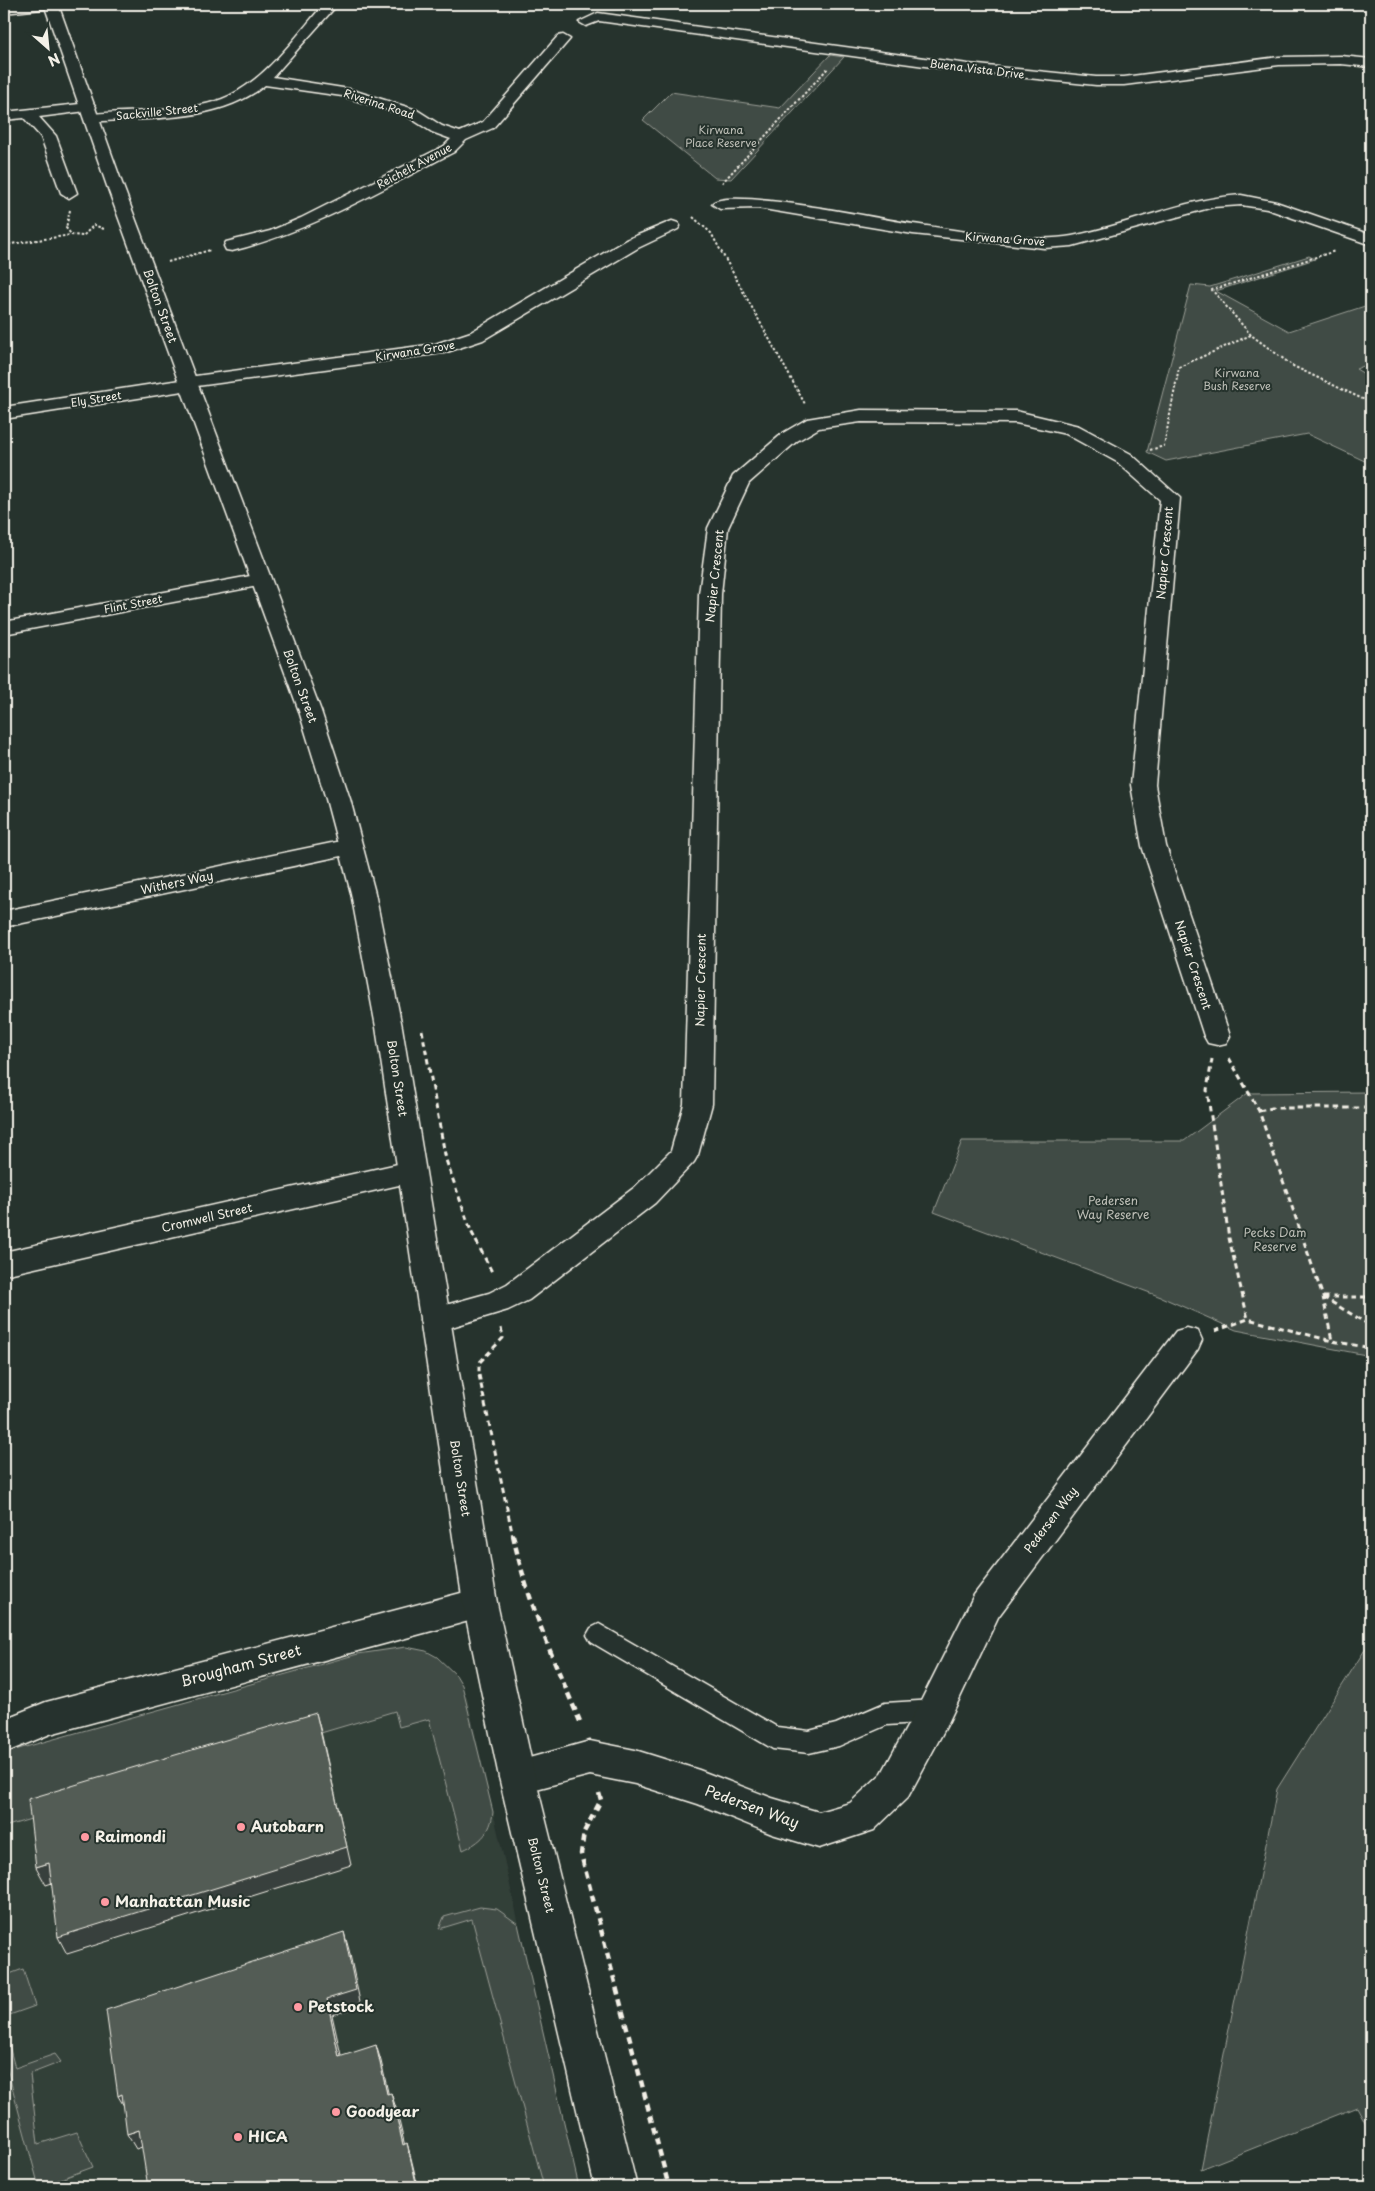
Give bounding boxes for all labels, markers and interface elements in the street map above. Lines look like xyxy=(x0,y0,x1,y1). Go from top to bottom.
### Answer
north arrow xyxy=(22,22,72,72)
text: N xyxy=(44,48,64,72)
street label: Buena Vista Drive xyxy=(928,54,1026,83)
street label: Riverina Road xyxy=(341,84,417,123)
street label: Sackville Street xyxy=(115,99,199,124)
park label: Kirwana Place Reserve xyxy=(685,121,757,151)
street label: Reichelt Avenue xyxy=(373,139,454,193)
street label: Kirwana Grove xyxy=(964,227,1046,250)
street label: Bolton Street xyxy=(139,266,183,345)
street label: Kirwana Grove xyxy=(374,336,456,365)
park label: Kirwana Bush Reserve xyxy=(1203,364,1271,394)
street label: Ely Street xyxy=(69,386,122,411)
street label: Napier Crescent xyxy=(1151,506,1177,600)
street label: Napier Crescent xyxy=(700,529,728,623)
street label: Flint Street xyxy=(102,589,164,618)
street label: Bolton Street xyxy=(279,646,323,725)
street label: Withers Way xyxy=(139,866,215,898)
street label: Napier Crescent xyxy=(1171,918,1217,1012)
street label: Napier Crescent xyxy=(690,933,710,1027)
street label: Bolton Street xyxy=(383,1038,413,1118)
park label: Pedersen Way Reserve xyxy=(1077,1191,1149,1223)
street label: Cromwell Street xyxy=(160,1198,254,1236)
park label: Pecks Dam Reserve xyxy=(1244,1223,1306,1255)
street label: Bolton Street xyxy=(446,1438,476,1518)
street label: Pedersen Way xyxy=(1019,1482,1081,1557)
street label: Brougham Street xyxy=(178,1637,304,1692)
street label: Pedersen Way xyxy=(702,1778,803,1833)
place label: Autobarn xyxy=(251,1814,324,1837)
marker: Autobarn xyxy=(235,1821,247,1833)
place label: Raimondi xyxy=(95,1824,166,1847)
marker: Raimondi xyxy=(79,1831,91,1843)
street label: Bolton Street xyxy=(524,1835,560,1915)
place label: Manhattan Music xyxy=(115,1889,250,1912)
marker: Manhattan Music xyxy=(99,1896,111,1908)
place label: Petstock xyxy=(308,1994,374,2017)
marker: Petstock xyxy=(292,2001,304,2013)
place label: Goodyear xyxy=(346,2099,420,2122)
marker: Goodyear xyxy=(330,2106,342,2118)
place label: HICA xyxy=(248,2124,288,2147)
marker: HICA xyxy=(232,2131,244,2143)

